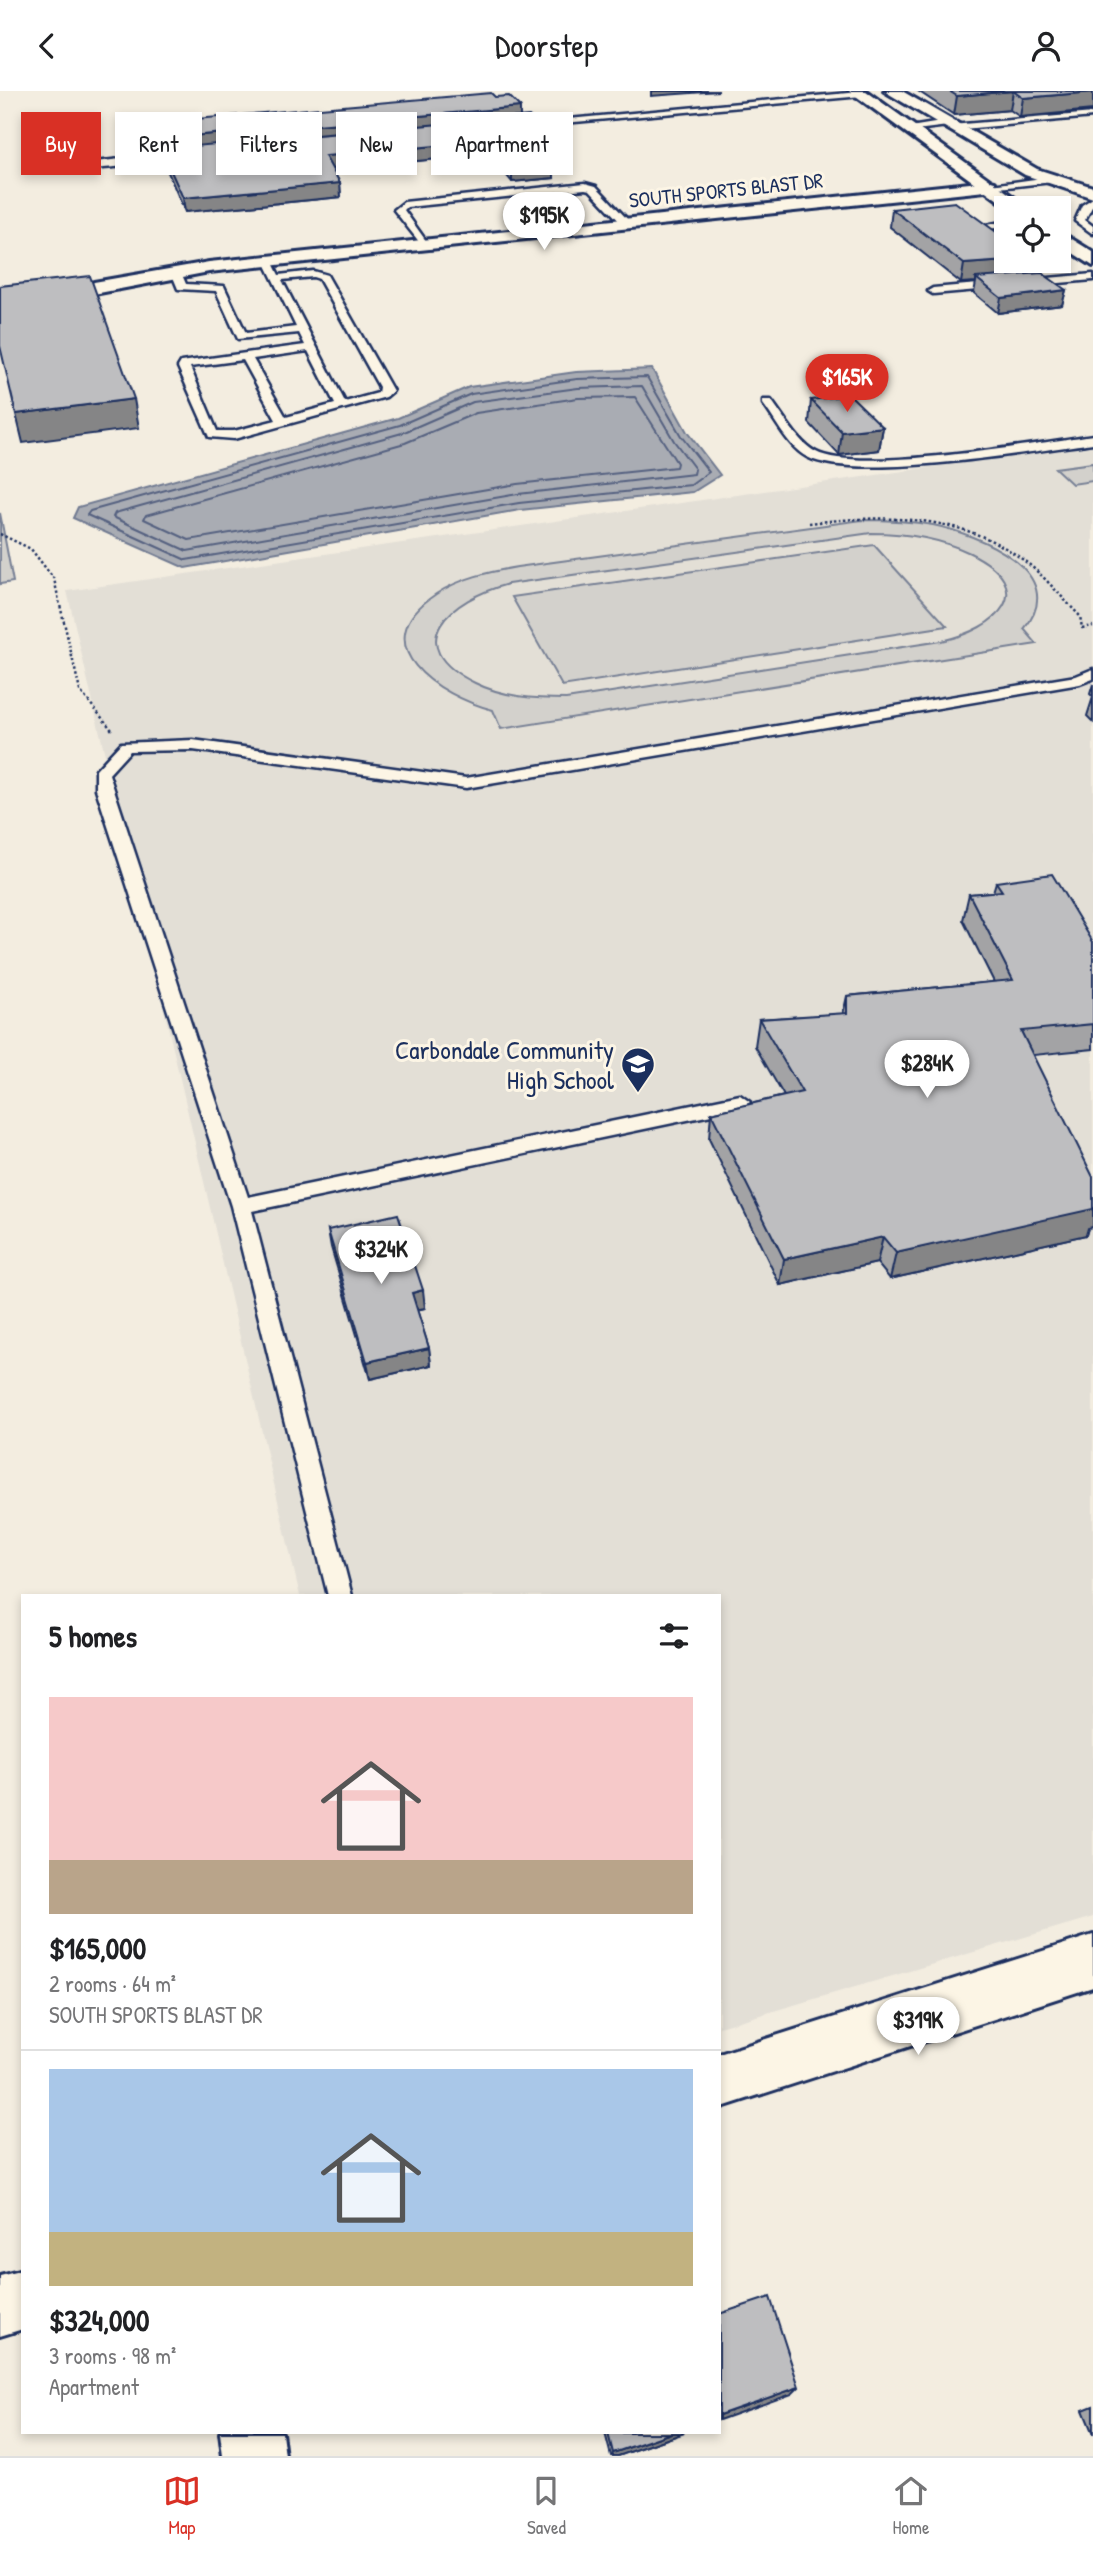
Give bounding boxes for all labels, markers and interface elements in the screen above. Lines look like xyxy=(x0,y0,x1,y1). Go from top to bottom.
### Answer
text: Doorstep xyxy=(495,24,598,67)
icon: back xyxy=(28,27,66,65)
icon: person xyxy=(1027,27,1065,65)
chip: Buy xyxy=(21,112,101,175)
chip: Rent xyxy=(115,112,202,175)
chip: Filters xyxy=(216,112,322,175)
chip: New xyxy=(336,112,417,175)
chip: Apartment xyxy=(431,112,573,175)
street label: SOUTH SPORTS BLAST DR xyxy=(627,165,825,215)
pin: $195K xyxy=(495,193,593,252)
map controls xyxy=(994,196,1071,273)
button: locate xyxy=(994,196,1071,273)
text: $195K xyxy=(519,199,569,230)
pin: $165K xyxy=(798,355,896,414)
text: $165K xyxy=(822,361,872,392)
place label: Carbondale Community High School xyxy=(395,1032,614,1097)
pin: $284K xyxy=(878,1041,976,1100)
school or university icon: Carbondale Community High School xyxy=(619,1045,657,1094)
text: $284K xyxy=(900,1047,954,1078)
pin: $324K xyxy=(332,1227,430,1286)
text: $324K xyxy=(354,1233,408,1264)
text: 5 homes xyxy=(49,1616,137,1656)
icon: filters xyxy=(655,1617,693,1655)
icon: home xyxy=(308,1743,434,1869)
text: $165,000 xyxy=(49,1928,146,1968)
text: 2 rooms · 64 m² xyxy=(49,1968,176,1999)
pin: $319K xyxy=(869,1997,967,2057)
text: SOUTH SPORTS BLAST DR xyxy=(49,1999,263,2030)
text: $319K xyxy=(893,2004,943,2035)
icon: home xyxy=(308,2115,434,2241)
text: $324,000 xyxy=(49,2300,149,2340)
text: 3 rooms · 98 m² xyxy=(49,2340,176,2371)
text: Apartment xyxy=(49,2371,139,2402)
tab: Map xyxy=(163,2472,201,2540)
tab: Saved xyxy=(527,2472,566,2540)
tab: Home xyxy=(892,2472,930,2540)

